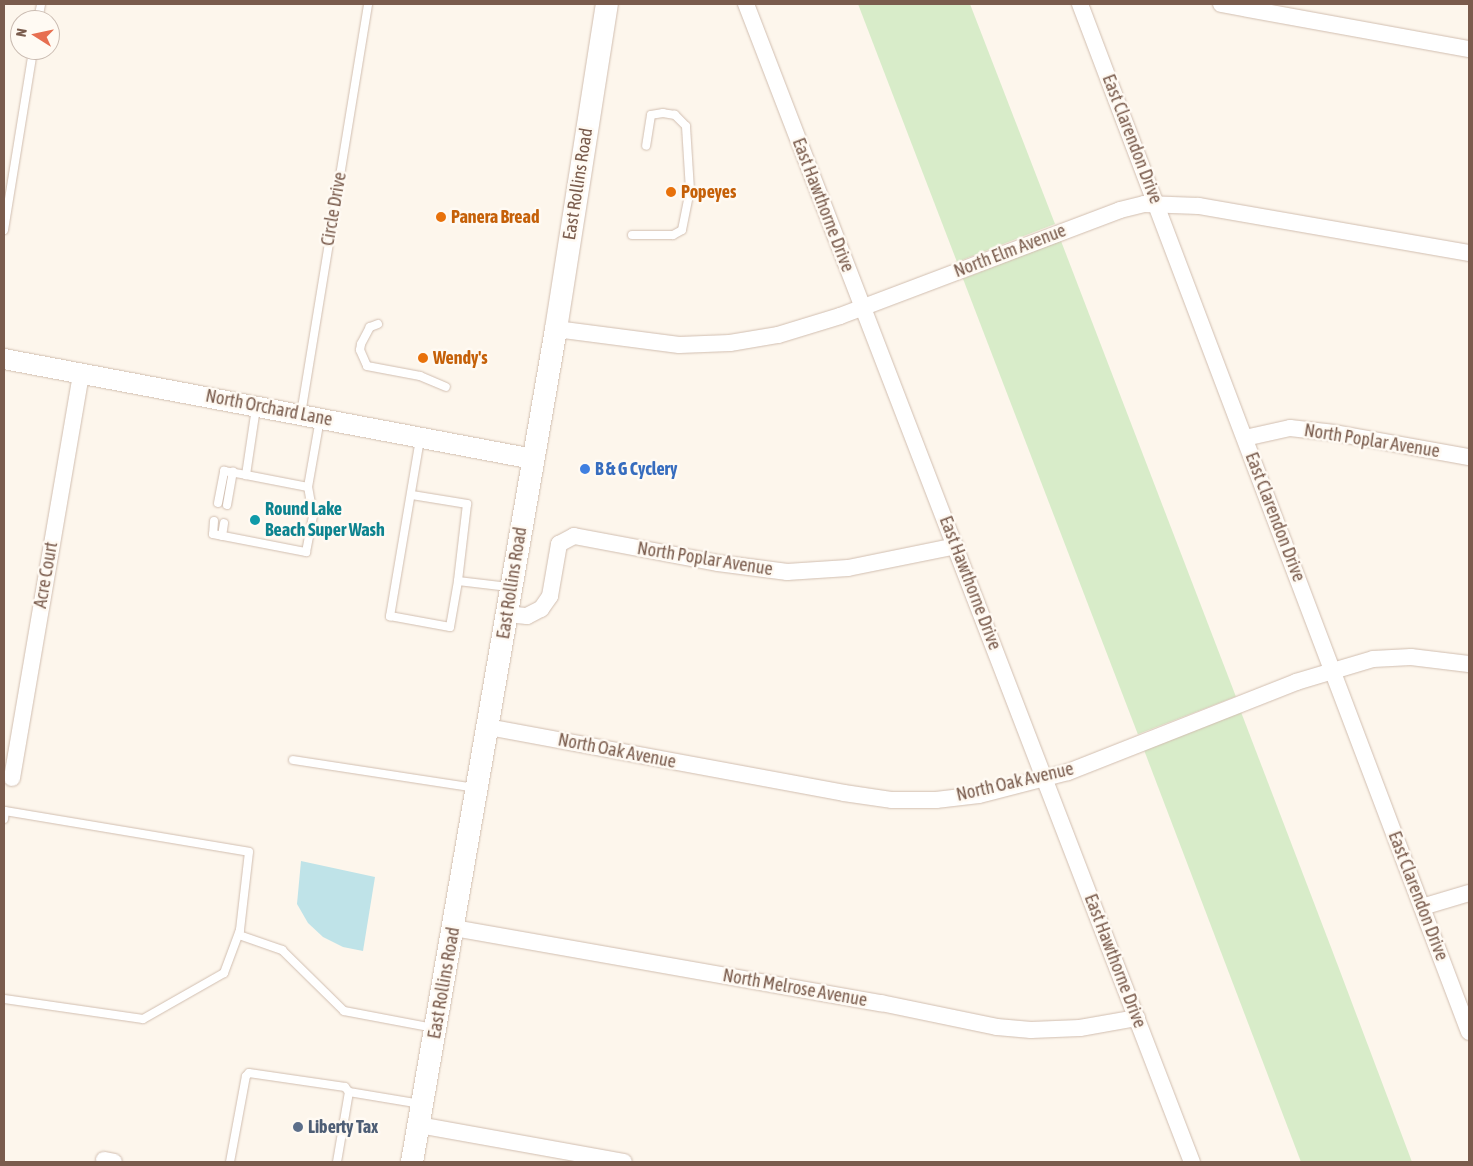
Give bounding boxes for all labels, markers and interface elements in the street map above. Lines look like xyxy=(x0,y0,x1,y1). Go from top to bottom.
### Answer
north arrow xyxy=(10,10,60,60)
text: N xyxy=(13,27,30,38)
street label: East Clarendon Drive xyxy=(1097,71,1167,207)
street label: East Rollins Road xyxy=(558,126,598,242)
street label: East Hawthorne Drive xyxy=(788,135,858,275)
street label: Circle Drive xyxy=(317,171,351,247)
place label: Popeyes xyxy=(681,181,736,203)
marker: Popeyes xyxy=(665,186,677,198)
place label: Panera Bread xyxy=(451,206,539,228)
marker: Panera Bread xyxy=(435,211,447,223)
street label: North Elm Avenue xyxy=(951,220,1069,282)
place label: Wendy's xyxy=(433,347,488,369)
marker: Wendy's xyxy=(417,352,429,364)
street label: North Orchard Lane xyxy=(204,385,334,431)
street label: North Poplar Avenue xyxy=(1303,420,1441,462)
street label: East Clarendon Drive xyxy=(1240,449,1310,585)
place label: B & G Cyclery xyxy=(595,458,677,480)
marker: B & G Cyclery xyxy=(579,463,591,475)
place label: Round Lake Beach Super Wash xyxy=(265,499,385,542)
street label: East Hawthorne Drive xyxy=(935,513,1005,653)
marker: Round Lake Beach Super Wash xyxy=(249,514,261,526)
street label: East Rollins Road xyxy=(492,525,532,641)
street label: North Poplar Avenue xyxy=(636,538,774,580)
street label: Acre Court xyxy=(30,540,62,610)
street label: North Oak Avenue xyxy=(556,729,678,773)
street label: North Oak Avenue xyxy=(954,758,1076,806)
street label: East Clarendon Drive xyxy=(1383,828,1453,964)
street label: East Hawthorne Drive xyxy=(1080,891,1150,1031)
street label: East Rollins Road xyxy=(424,925,464,1041)
street label: North Melrose Avenue xyxy=(721,965,869,1011)
place label: Liberty Tax xyxy=(308,1116,378,1138)
marker: Liberty Tax xyxy=(292,1121,304,1133)

